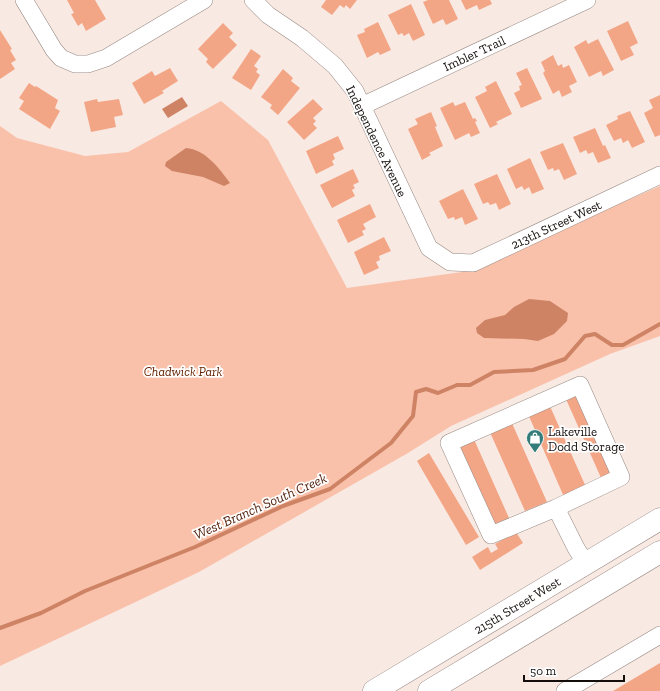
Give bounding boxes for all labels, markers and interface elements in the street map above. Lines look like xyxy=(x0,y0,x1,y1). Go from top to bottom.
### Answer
street label: Imbler Trail xyxy=(441,32,508,74)
street label: Independence Avenue xyxy=(343,83,410,199)
street label: 213th Street West xyxy=(509,197,604,252)
park label: Chadwick Park xyxy=(144,364,223,379)
place label: Lakeville Dodd Storage xyxy=(548,424,624,454)
shop icon: Lakeville Dodd Storage xyxy=(525,428,545,453)
water label: West Branch South Creek xyxy=(191,469,329,543)
street label: 215th Street West xyxy=(471,574,563,637)
scale bar xyxy=(524,657,624,683)
text: 50 m xyxy=(530,664,557,678)

